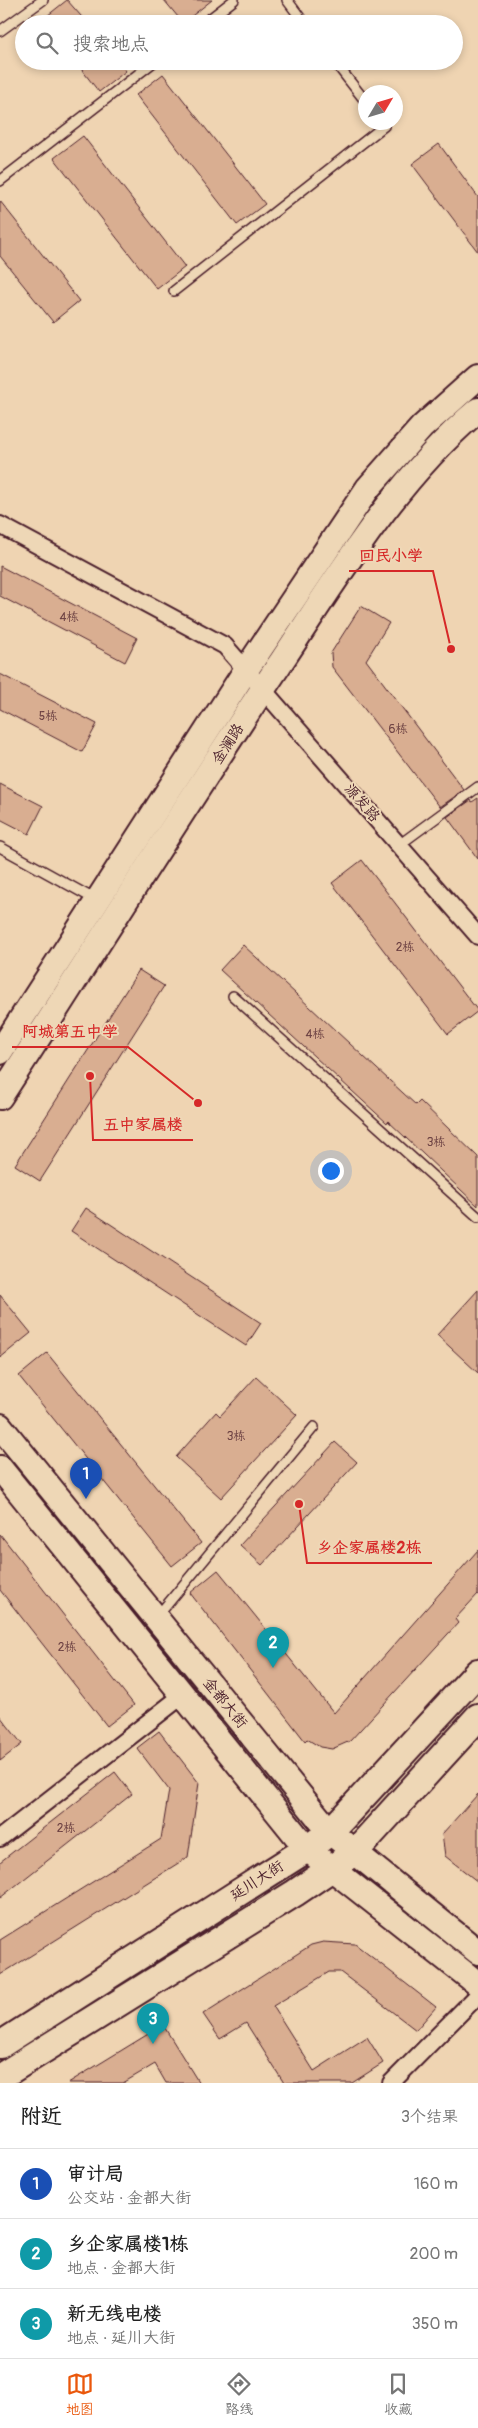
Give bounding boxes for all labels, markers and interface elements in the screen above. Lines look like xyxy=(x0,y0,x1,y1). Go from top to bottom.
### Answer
search box xyxy=(15,15,463,70)
icon: search xyxy=(33,29,61,57)
text: 搜索地点 xyxy=(73,32,149,56)
north arrow xyxy=(358,85,403,130)
callout: 回民小学 xyxy=(349,540,433,571)
text: 回民小学 xyxy=(359,546,423,566)
house number: 4栋 xyxy=(60,610,78,625)
house number: 5栋 xyxy=(39,709,57,724)
street label: 金澜路 xyxy=(208,720,248,768)
house number: 6栋 xyxy=(389,722,407,737)
street label: 源发路 xyxy=(340,780,384,826)
house number: 2栋 xyxy=(396,940,414,955)
callout: 阿城第五中学 xyxy=(12,1016,128,1047)
text: 阿城第五中学 xyxy=(22,1022,118,1042)
house number: 4栋 xyxy=(306,1027,324,1042)
callout: 五中家属楼 xyxy=(93,1109,193,1140)
text: 五中家属楼 xyxy=(103,1115,183,1135)
house number: 3栋 xyxy=(427,1135,445,1150)
your location xyxy=(318,1158,344,1184)
house number: 3栋 xyxy=(227,1429,245,1444)
pin: 1 xyxy=(70,1458,102,1499)
callout: 乡企家属楼2栋 xyxy=(307,1532,432,1563)
text: 乡企家属楼2栋 xyxy=(317,1538,421,1558)
pin: 2 xyxy=(257,1627,289,1668)
house number: 2栋 xyxy=(58,1640,76,1655)
street label: 金都大街 xyxy=(199,1674,251,1732)
house number: 2栋 xyxy=(57,1821,75,1836)
street label: 延川大街 xyxy=(227,1857,287,1905)
pin: 3 xyxy=(137,2003,169,2044)
text: 附近 xyxy=(20,2103,62,2130)
text: 3个结果 xyxy=(401,2107,458,2127)
text: 审计局 xyxy=(67,2162,124,2186)
text: 1 xyxy=(33,2174,39,2194)
text: 160 m xyxy=(414,2174,458,2194)
text: 公交站 · 金都大街 xyxy=(67,2188,191,2208)
text: 乡企家属楼1栋 xyxy=(67,2232,188,2256)
text: 2 xyxy=(32,2244,40,2264)
text: 200 m xyxy=(410,2244,458,2264)
text: 地点 · 金都大街 xyxy=(67,2258,175,2278)
text: 新无线电楼 xyxy=(67,2302,162,2326)
text: 3 xyxy=(32,2314,40,2334)
text: 350 m xyxy=(412,2314,458,2334)
text: 地点 · 延川大街 xyxy=(67,2328,175,2348)
tab: 地图 xyxy=(66,2370,94,2418)
tab: 路线 xyxy=(225,2370,253,2418)
tab: 收藏 xyxy=(384,2370,412,2418)

